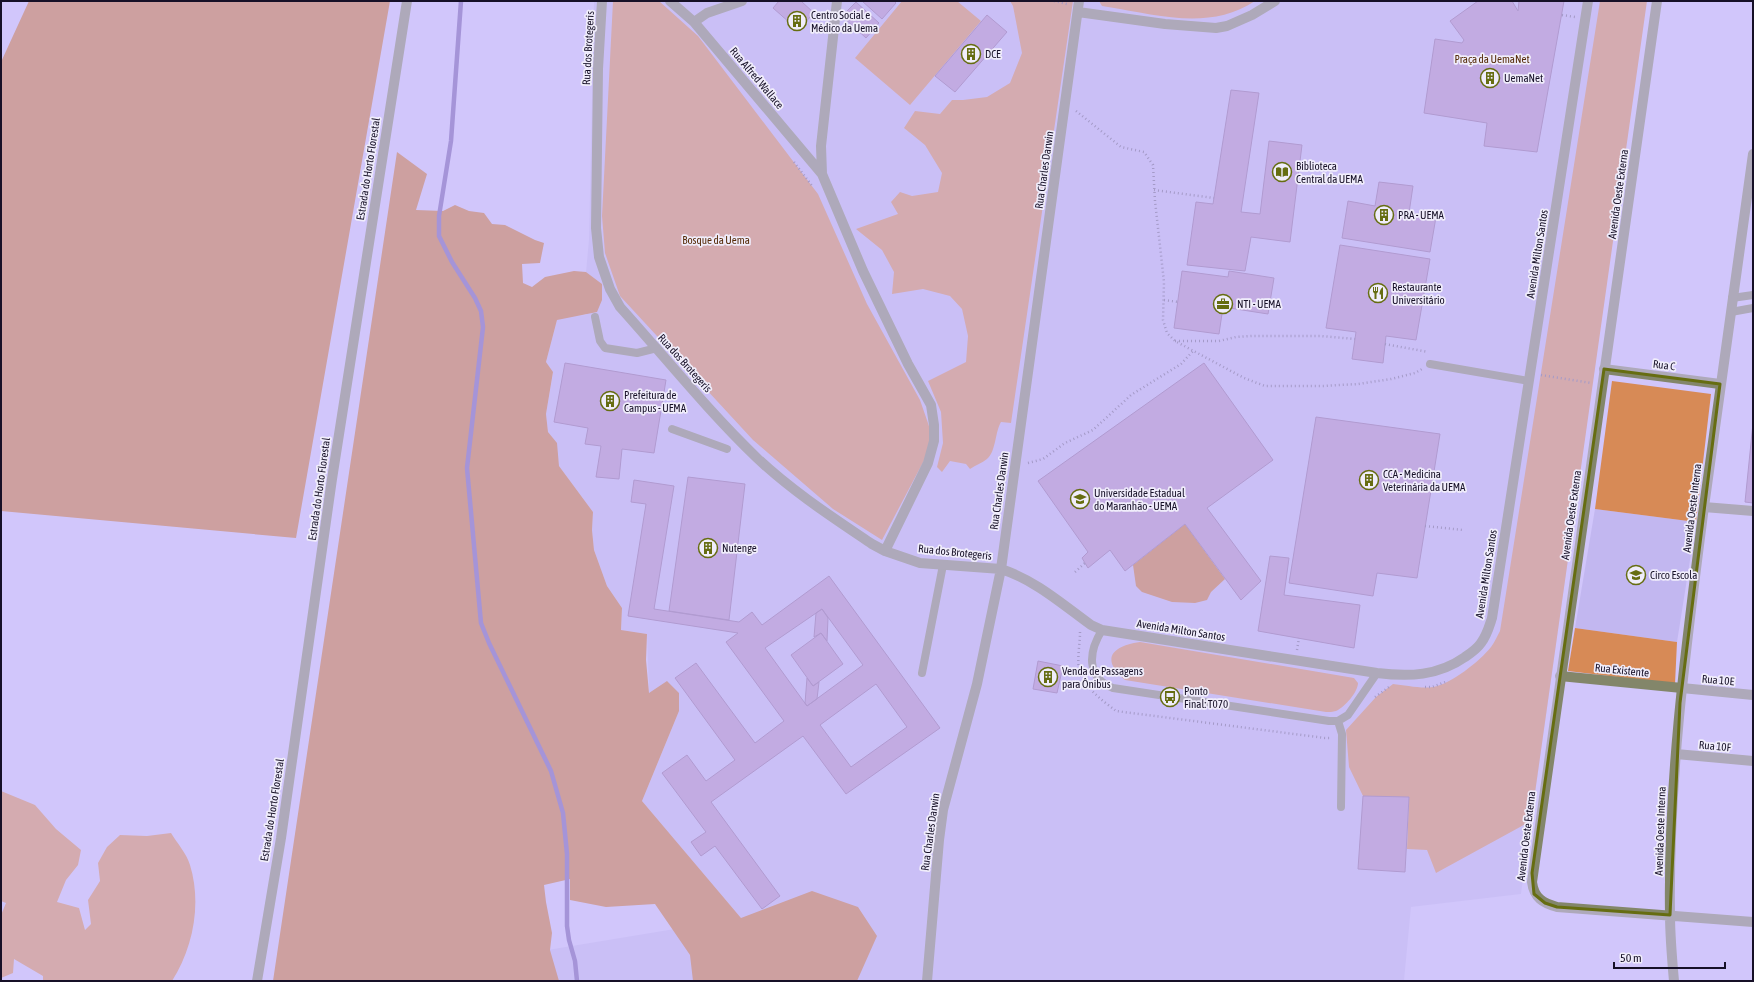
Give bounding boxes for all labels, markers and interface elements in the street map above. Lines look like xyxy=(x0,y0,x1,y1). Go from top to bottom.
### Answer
place label: Centro Social e Médico da Uema xyxy=(811,9,878,34)
building icon: Centro Social e Médico da Uema xyxy=(786,10,808,32)
street label: Rua dos Brotegeris xyxy=(580,11,596,85)
building icon: DCE xyxy=(960,43,982,65)
street label: Rua Alfred Wallace xyxy=(728,45,786,111)
place label: DCE xyxy=(985,48,1001,60)
park label: Praça da UemaNet xyxy=(1454,53,1530,65)
building icon: UemaNet xyxy=(1479,67,1501,89)
place label: UemaNet xyxy=(1504,72,1543,84)
street label: Estrada do Horto Florestal xyxy=(354,117,382,221)
street label: Rua Charles Darwin xyxy=(1033,130,1055,210)
street label: Avenida Oeste Externa xyxy=(1606,148,1630,240)
place label: Biblioteca Central da UEMA xyxy=(1296,160,1363,185)
library icon: Biblioteca Central da UEMA xyxy=(1271,161,1293,183)
building icon: PRA - UEMA xyxy=(1373,204,1395,226)
place label: PRA - UEMA xyxy=(1398,209,1445,221)
street label: Avenida Milton Santos xyxy=(1524,209,1550,299)
park label: Bosque da Uema xyxy=(682,234,750,246)
place label: Restaurante Universitário xyxy=(1392,281,1445,306)
restaurant icon: Restaurante Universitário xyxy=(1367,282,1389,304)
office icon: NTI - UEMA xyxy=(1212,293,1234,315)
place label: NTI - UEMA xyxy=(1237,298,1281,310)
street label: Rua dos Brotegeris xyxy=(656,331,714,395)
street label: Rua C xyxy=(1652,358,1676,372)
place label: Prefeitura de Campus - UEMA xyxy=(624,389,687,414)
building icon: Prefeitura de Campus - UEMA xyxy=(599,390,621,412)
street label: Estrada do Horto Florestal xyxy=(306,437,332,541)
street label: Rua Charles Darwin xyxy=(988,451,1010,531)
street label: Avenida Oeste Interna xyxy=(1681,463,1703,553)
place label: CCA - Medicina Veterinária da UEMA xyxy=(1383,468,1466,493)
building icon: CCA - Medicina Veterinária da UEMA xyxy=(1358,469,1380,491)
street label: Avenida Oeste Externa xyxy=(1559,469,1583,561)
place label: Universidade Estadual do Maranhão - UEMA xyxy=(1094,487,1185,512)
school or university icon: Universidade Estadual do Maranhão - UEMA xyxy=(1069,488,1091,510)
street label: Avenida Milton Santos xyxy=(1473,529,1499,619)
building icon: Nutenge xyxy=(697,537,719,559)
place label: Nutenge xyxy=(722,542,757,554)
street label: Rua dos Brotegeris xyxy=(918,542,993,562)
school or university icon: Circo Escola xyxy=(1625,564,1647,586)
place label: Circo Escola xyxy=(1650,569,1697,581)
street label: Avenida Milton Santos xyxy=(1136,617,1226,643)
street label: Rua Existente xyxy=(1594,661,1650,679)
place label: Venda de Passagens para Ônibus xyxy=(1062,665,1143,690)
building icon: Venda de Passagens para Ônibus xyxy=(1037,666,1059,688)
street label: Rua 10E xyxy=(1701,673,1735,687)
place label: Ponto Final: T070 xyxy=(1184,685,1228,710)
bus stop icon: Ponto Final: T070 xyxy=(1159,686,1181,708)
street label: Rua 10F xyxy=(1698,739,1732,753)
street label: Estrada do Horto Florestal xyxy=(258,758,286,862)
street label: Avenida Oeste Interna xyxy=(1652,786,1668,876)
street label: Avenida Oeste Externa xyxy=(1515,790,1537,882)
street label: Rua Charles Darwin xyxy=(919,792,941,872)
scale bar xyxy=(1614,944,1725,970)
text: 50 m xyxy=(1620,951,1642,965)

